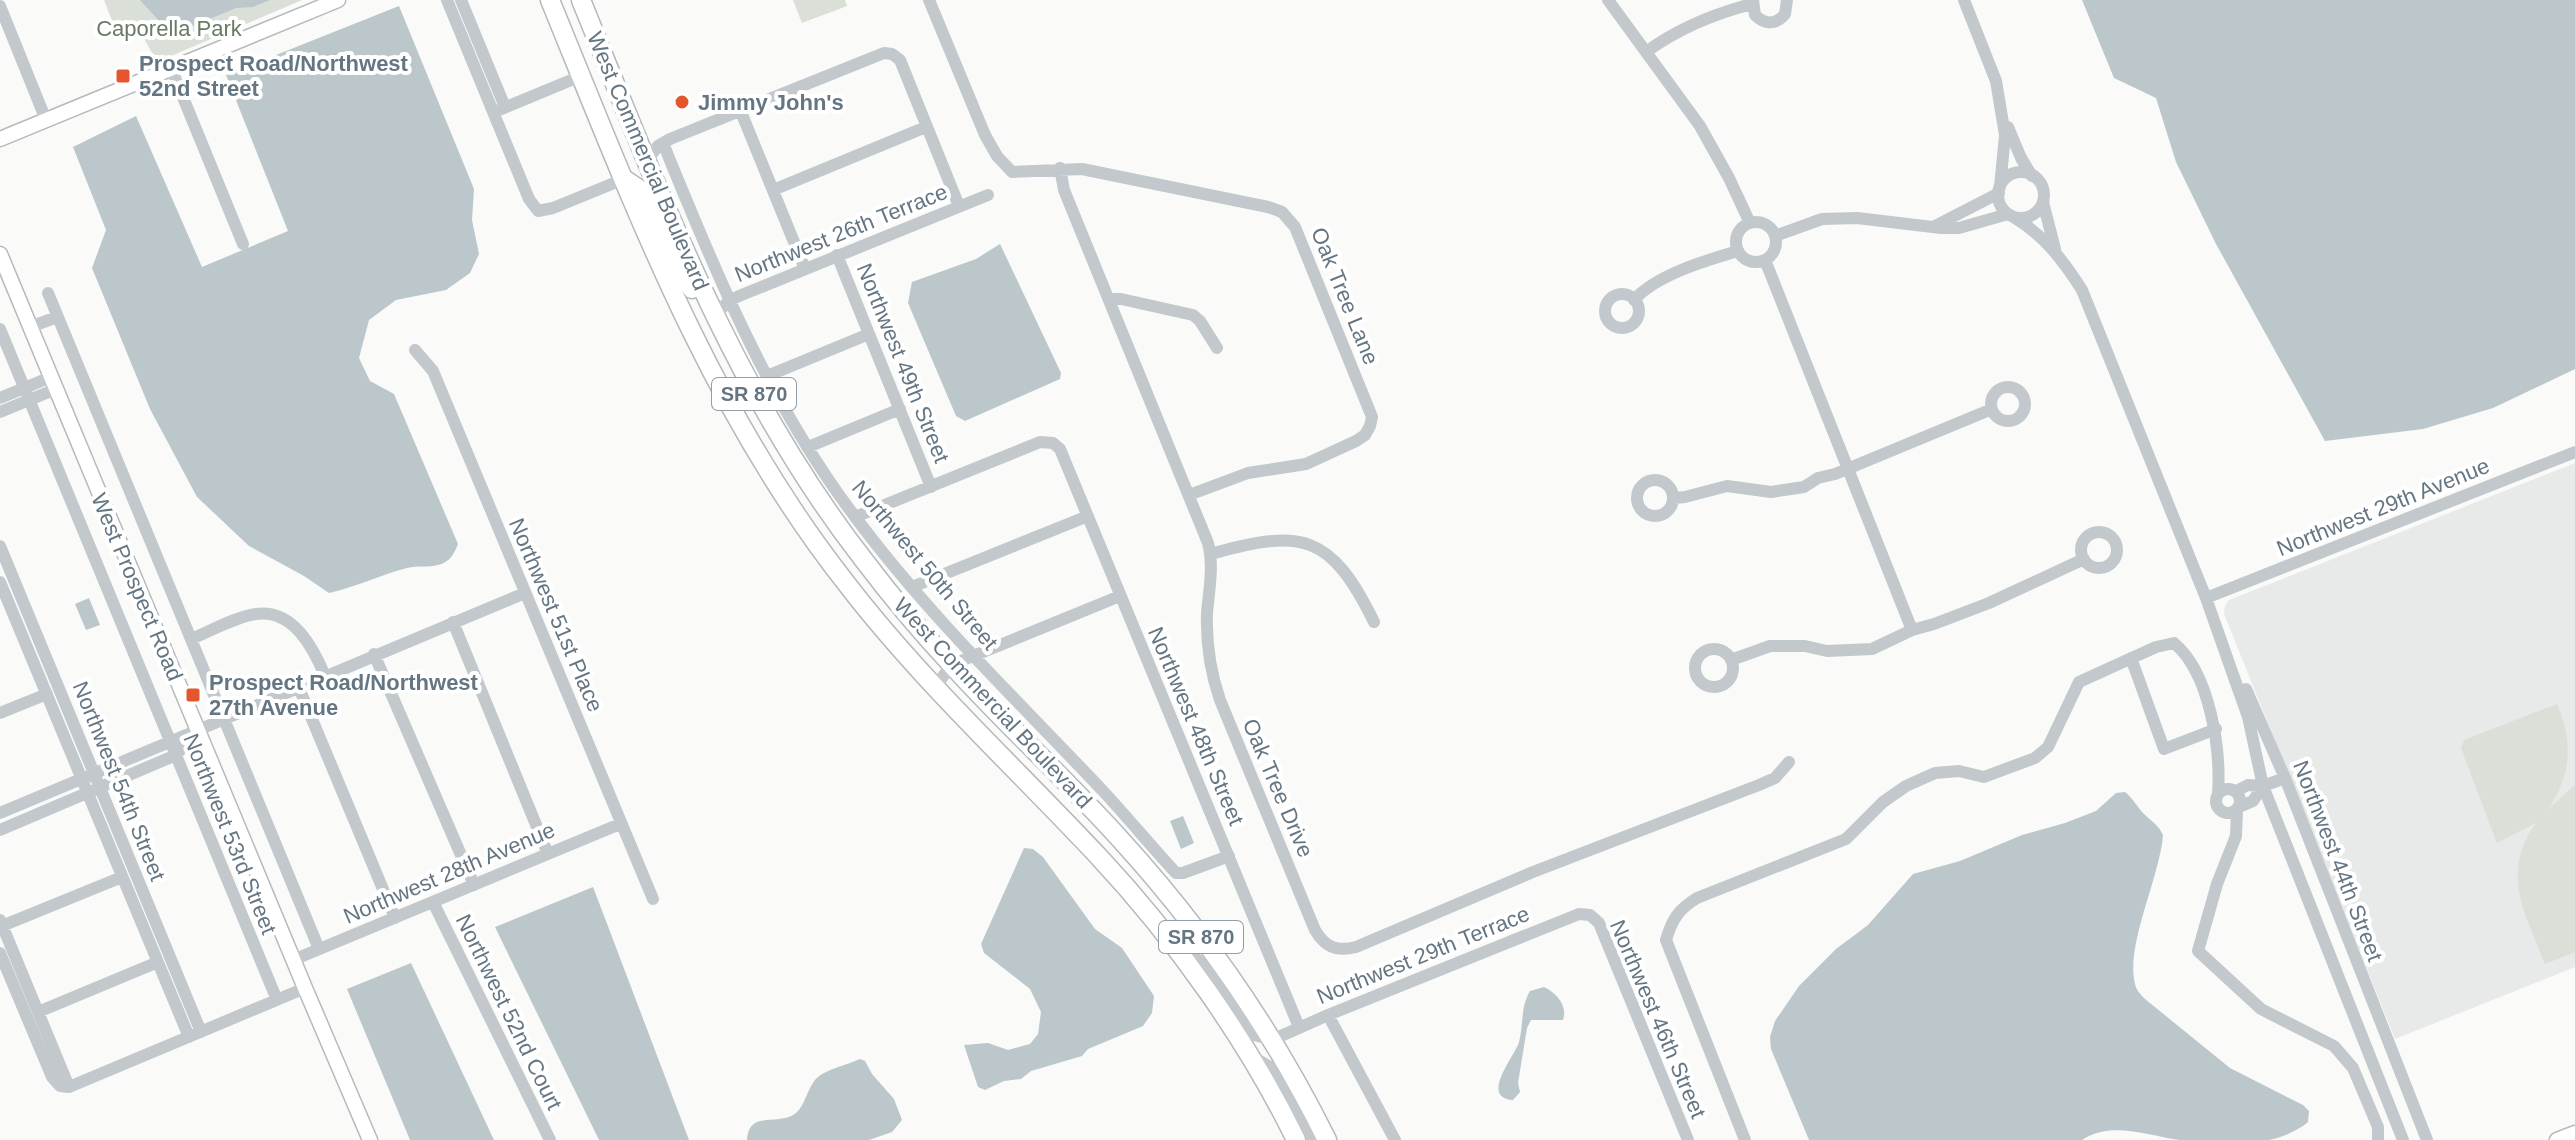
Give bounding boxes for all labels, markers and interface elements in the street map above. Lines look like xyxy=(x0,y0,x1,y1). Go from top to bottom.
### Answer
park label: Caporella Park xyxy=(96,16,243,41)
street label: West Commercial Boulevard xyxy=(582,28,714,294)
place label: Prospect Road/Northwest 52nd Street xyxy=(139,51,409,101)
marker: Prospect Road/Northwest 52nd Street xyxy=(114,67,132,85)
place label: Jimmy John's xyxy=(698,90,844,115)
marker: Jimmy John's xyxy=(673,93,691,111)
street label: Northwest 26th Terrace xyxy=(731,179,951,287)
street label: Oak Tree Lane xyxy=(1306,224,1384,368)
street label: Northwest 49th Street xyxy=(852,260,954,466)
road number: SR 870 xyxy=(712,378,796,410)
street label: Northwest 29th Avenue xyxy=(2273,453,2493,561)
street label: Northwest 50th Street xyxy=(847,475,1003,655)
street label: West Prospect Road xyxy=(86,489,188,685)
street label: Northwest 51st Place xyxy=(504,514,608,716)
street label: West Commercial Boulevard xyxy=(889,593,1097,813)
street label: Northwest 48th Street xyxy=(1143,623,1249,829)
place label: Prospect Road/Northwest 27th Avenue xyxy=(209,670,479,720)
street label: Northwest 54th Street xyxy=(68,678,170,884)
marker: Prospect Road/Northwest 27th Avenue xyxy=(184,686,202,704)
street label: Oak Tree Drive xyxy=(1238,715,1318,861)
street label: Northwest 53rd Street xyxy=(178,730,282,938)
street label: Northwest 44th Street xyxy=(2288,757,2388,965)
street label: Northwest 28th Avenue xyxy=(340,817,558,929)
street label: Northwest 29th Terrace xyxy=(1313,901,1533,1009)
street label: Northwest 52nd Court xyxy=(451,910,567,1114)
street label: Northwest 46th Street xyxy=(1605,916,1711,1122)
road number: SR 870 xyxy=(1159,921,1243,953)

